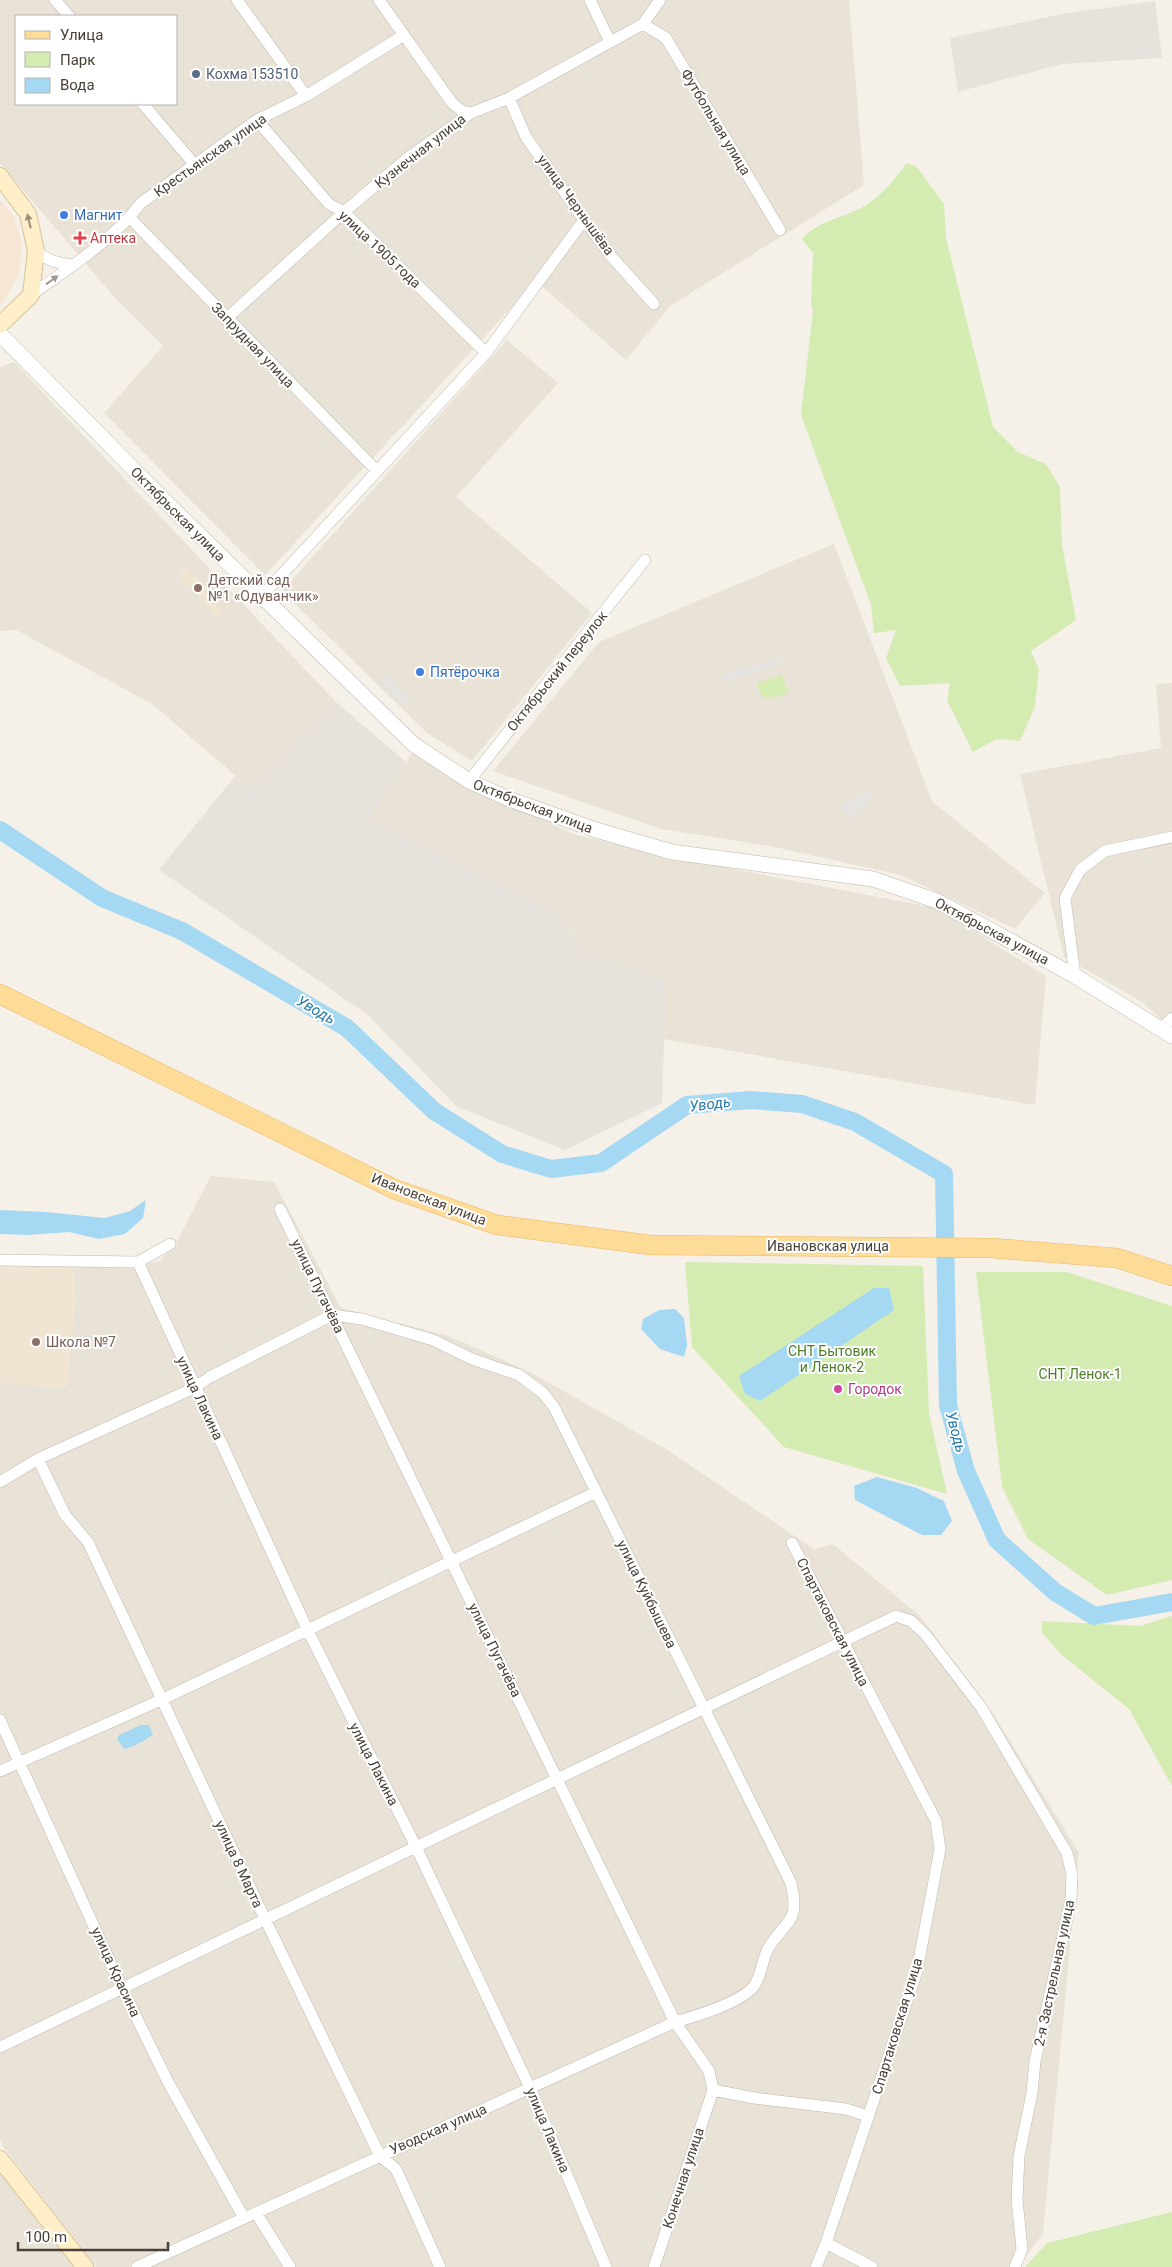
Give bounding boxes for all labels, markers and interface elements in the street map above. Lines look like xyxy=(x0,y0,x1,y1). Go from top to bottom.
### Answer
legend xyxy=(15,15,178,105)
text: Улица xyxy=(60,26,103,44)
text: Парк xyxy=(60,51,95,69)
place label: Кохма 153510 xyxy=(206,66,298,82)
street label: Футбольная улица xyxy=(678,66,754,178)
marker: Кохма 153510 xyxy=(190,68,202,80)
text: Вода xyxy=(60,76,95,94)
street label: Крестьянская улица xyxy=(151,110,269,200)
street label: Кузнечная улица xyxy=(371,111,469,191)
street label: улица Чернышёва xyxy=(534,152,618,258)
place label: Магнит xyxy=(74,207,123,223)
street label: улица 1905 года xyxy=(336,207,424,291)
marker: Магнит xyxy=(58,209,70,221)
one-way arrow xyxy=(25,213,33,228)
place label: Аптека xyxy=(90,230,136,246)
marker: Аптека xyxy=(74,232,86,244)
one-way arrow xyxy=(45,274,58,285)
street label: Запрудная улица xyxy=(208,299,298,391)
street label: Октябрьская улица xyxy=(128,464,228,564)
place label: Детский сад №1 «Одуванчик» xyxy=(208,572,319,604)
marker: Детский сад №1 «Одуванчик» xyxy=(192,582,204,594)
street label: Октябрьский переулок xyxy=(504,607,611,734)
place label: Пятёрочка xyxy=(430,664,500,680)
marker: Пятёрочка xyxy=(414,666,426,678)
street label: Октябрьская улица xyxy=(471,776,595,836)
street label: Октябрьская улица xyxy=(932,894,1052,968)
water label: Уводь xyxy=(293,992,339,1028)
water label: Уводь xyxy=(688,1093,732,1115)
street label: Ивановская улица xyxy=(369,1170,489,1228)
street label: улица Пугачёва xyxy=(288,1236,348,1336)
street label: Ивановская улица xyxy=(767,1238,889,1254)
place label: Школа №7 xyxy=(46,1334,116,1350)
marker: Школа №7 xyxy=(30,1336,42,1348)
park label: СНТ Бытовик и Ленок-2 xyxy=(788,1343,877,1375)
street label: улица Лакина xyxy=(174,1353,226,1443)
park label: СНТ Ленок-1 xyxy=(1038,1366,1122,1382)
place label: Городок xyxy=(848,1381,902,1397)
marker: Городок xyxy=(832,1383,844,1395)
water label: Уводь xyxy=(942,1410,970,1455)
street label: улица Куйбышева xyxy=(614,1537,680,1651)
street label: Спартаковская улица xyxy=(794,1555,872,1689)
street label: улица Пугачёва xyxy=(465,1600,525,1700)
street label: улица Лакина xyxy=(346,1720,402,1808)
street label: улица 8 Марта xyxy=(212,1818,266,1910)
street label: 2-я Застрельная улица xyxy=(1031,1898,1077,2048)
street label: улица Красина xyxy=(88,1925,144,2019)
street label: Спартаковская улица xyxy=(869,1956,925,2096)
street label: улица Лакина xyxy=(523,2085,573,2175)
street label: Уводская улица xyxy=(387,2100,489,2158)
street label: Конечная улица xyxy=(659,2126,707,2230)
scale bar xyxy=(18,2220,168,2252)
text: 100 m xyxy=(25,2228,67,2246)

